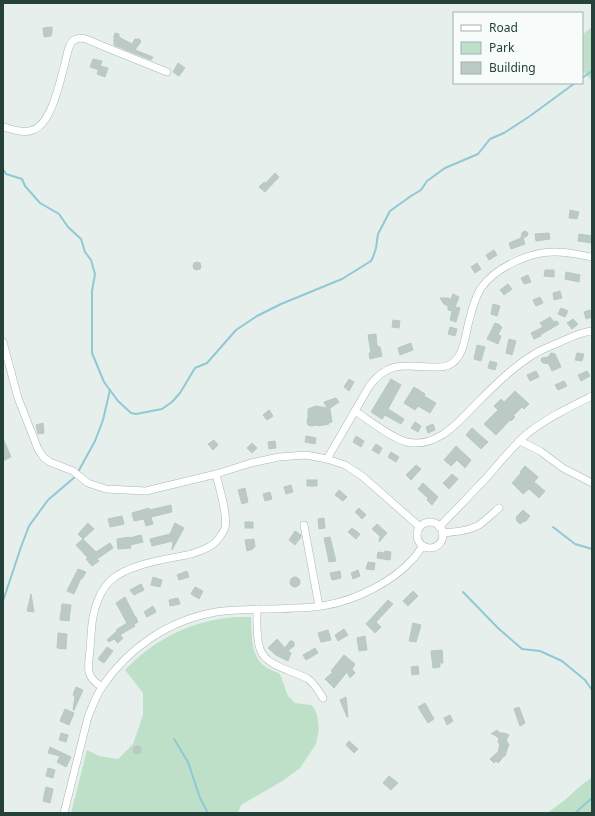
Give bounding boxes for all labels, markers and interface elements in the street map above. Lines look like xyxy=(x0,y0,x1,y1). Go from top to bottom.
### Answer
legend xyxy=(453,12,583,84)
text: Road xyxy=(489,19,518,36)
text: Park xyxy=(489,39,515,56)
text: Building xyxy=(489,59,536,76)

